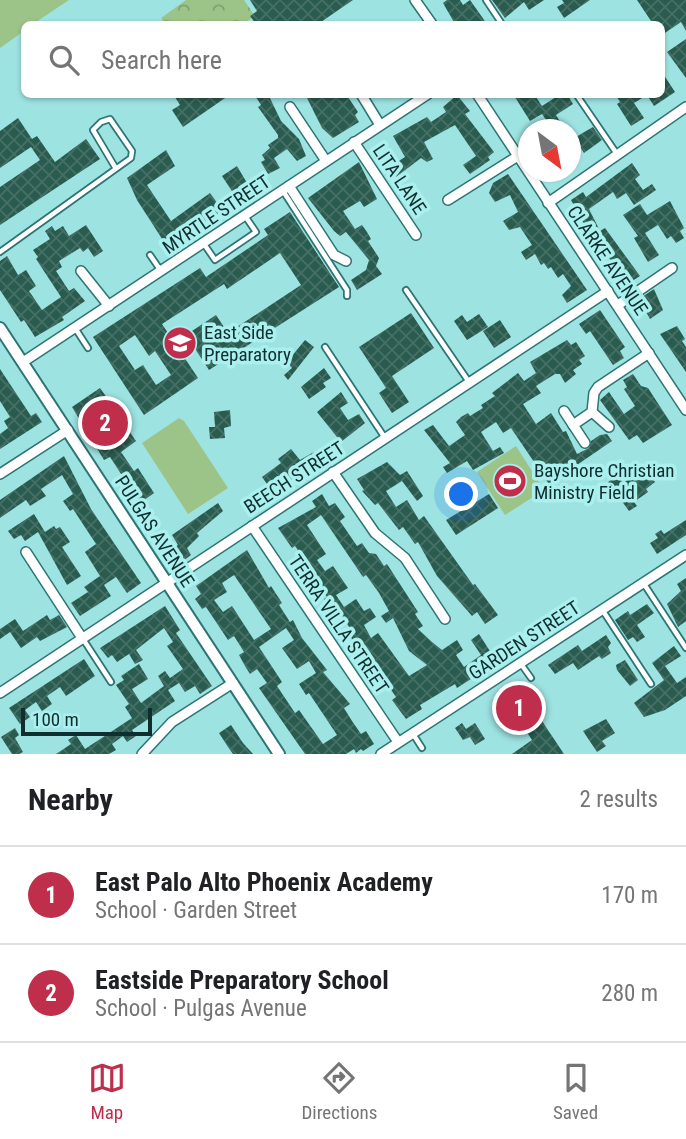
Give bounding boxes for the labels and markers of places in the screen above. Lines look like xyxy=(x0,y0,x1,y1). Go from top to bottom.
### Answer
place label: East Side Preparatory xyxy=(204,321,291,366)
school or university icon: East Side Preparatory xyxy=(161,324,199,362)
pin: 2 xyxy=(82,397,128,449)
place label: Bayshore Christian Ministry Field xyxy=(534,459,675,504)
sports icon: Bayshore Christian Ministry Field xyxy=(491,462,529,500)
pin: 1 xyxy=(496,682,542,734)

